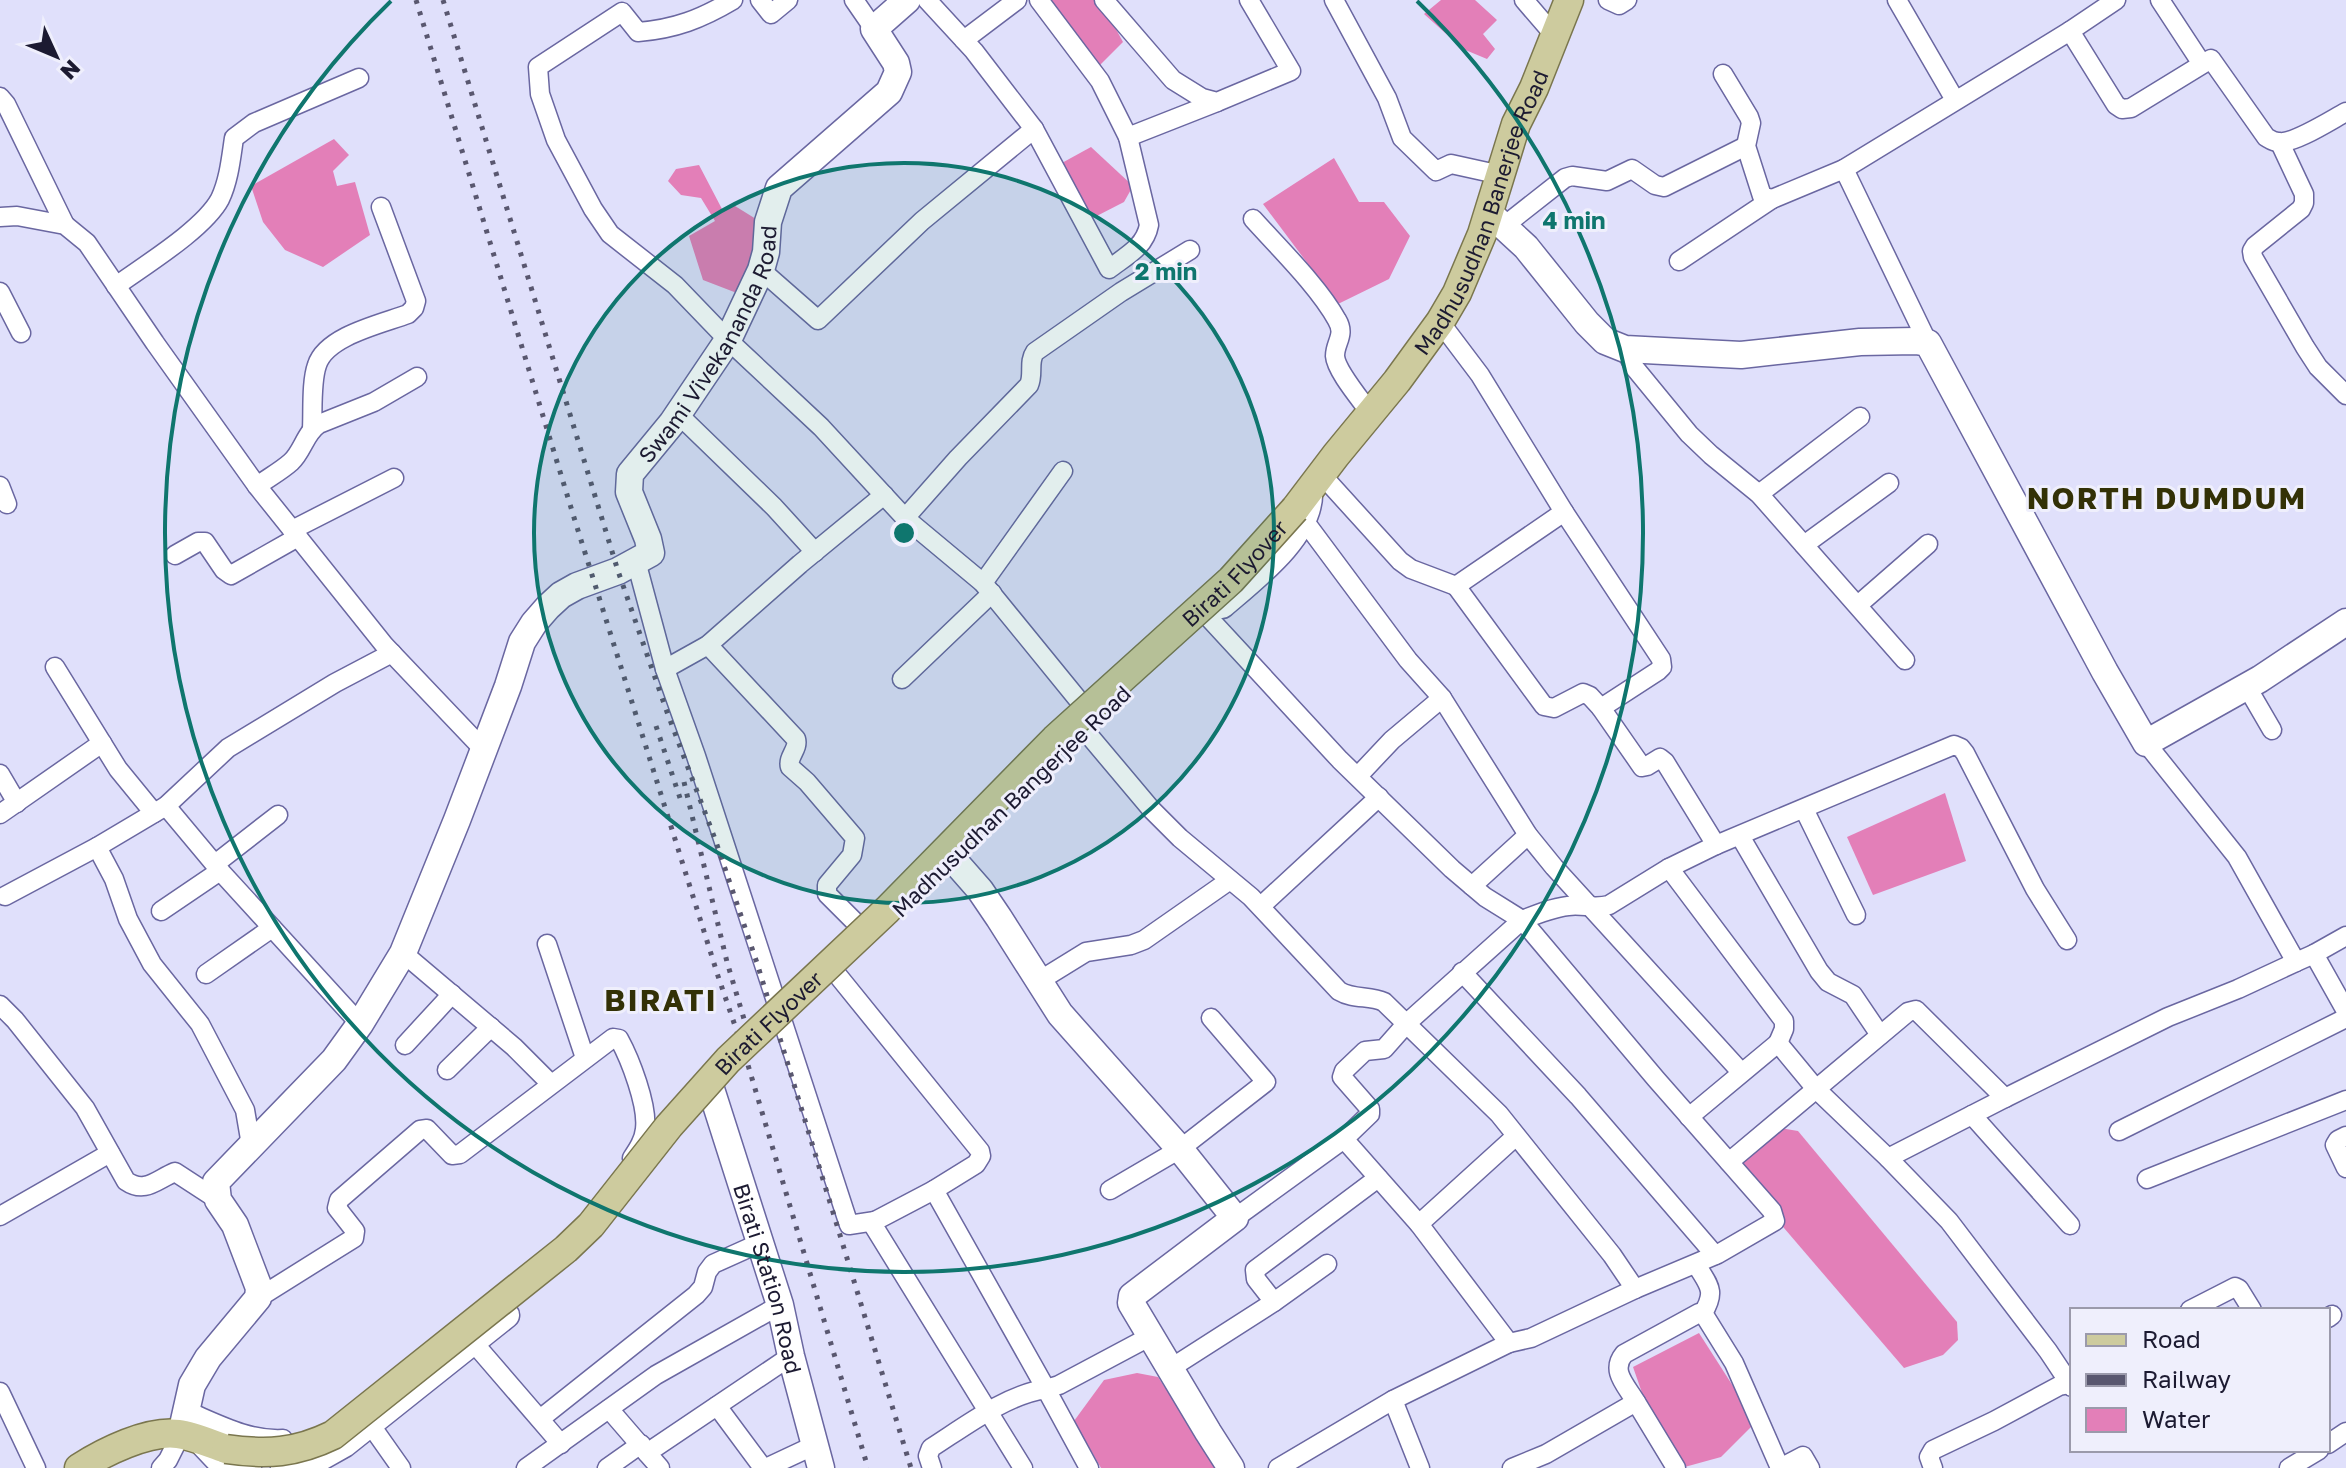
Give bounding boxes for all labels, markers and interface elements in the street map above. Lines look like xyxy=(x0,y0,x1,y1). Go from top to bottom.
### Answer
north arrow xyxy=(16,16,96,96)
text: N xyxy=(55,55,86,86)
street label: Madhusudhan Banerjee Road xyxy=(1407,66,1553,360)
text: 4 min xyxy=(1542,205,1606,234)
street label: Swami Vivekananda Road xyxy=(632,225,781,468)
text: 2 min xyxy=(1135,256,1197,285)
district label: NORTH DUMDUM xyxy=(2027,480,2307,516)
street label: Birati Flyover xyxy=(1176,514,1293,632)
centre of rings xyxy=(890,519,918,547)
street label: Madhusudhan Bangerjee Road xyxy=(886,680,1136,922)
street label: Birati Flyover xyxy=(708,965,828,1080)
district label: BIRATI xyxy=(604,982,718,1018)
street label: Birati Station Road xyxy=(728,1180,809,1376)
legend xyxy=(2070,1308,2330,1452)
text: Road xyxy=(2142,1324,2201,1353)
text: Railway xyxy=(2142,1364,2231,1393)
text: Water xyxy=(2142,1404,2210,1433)

